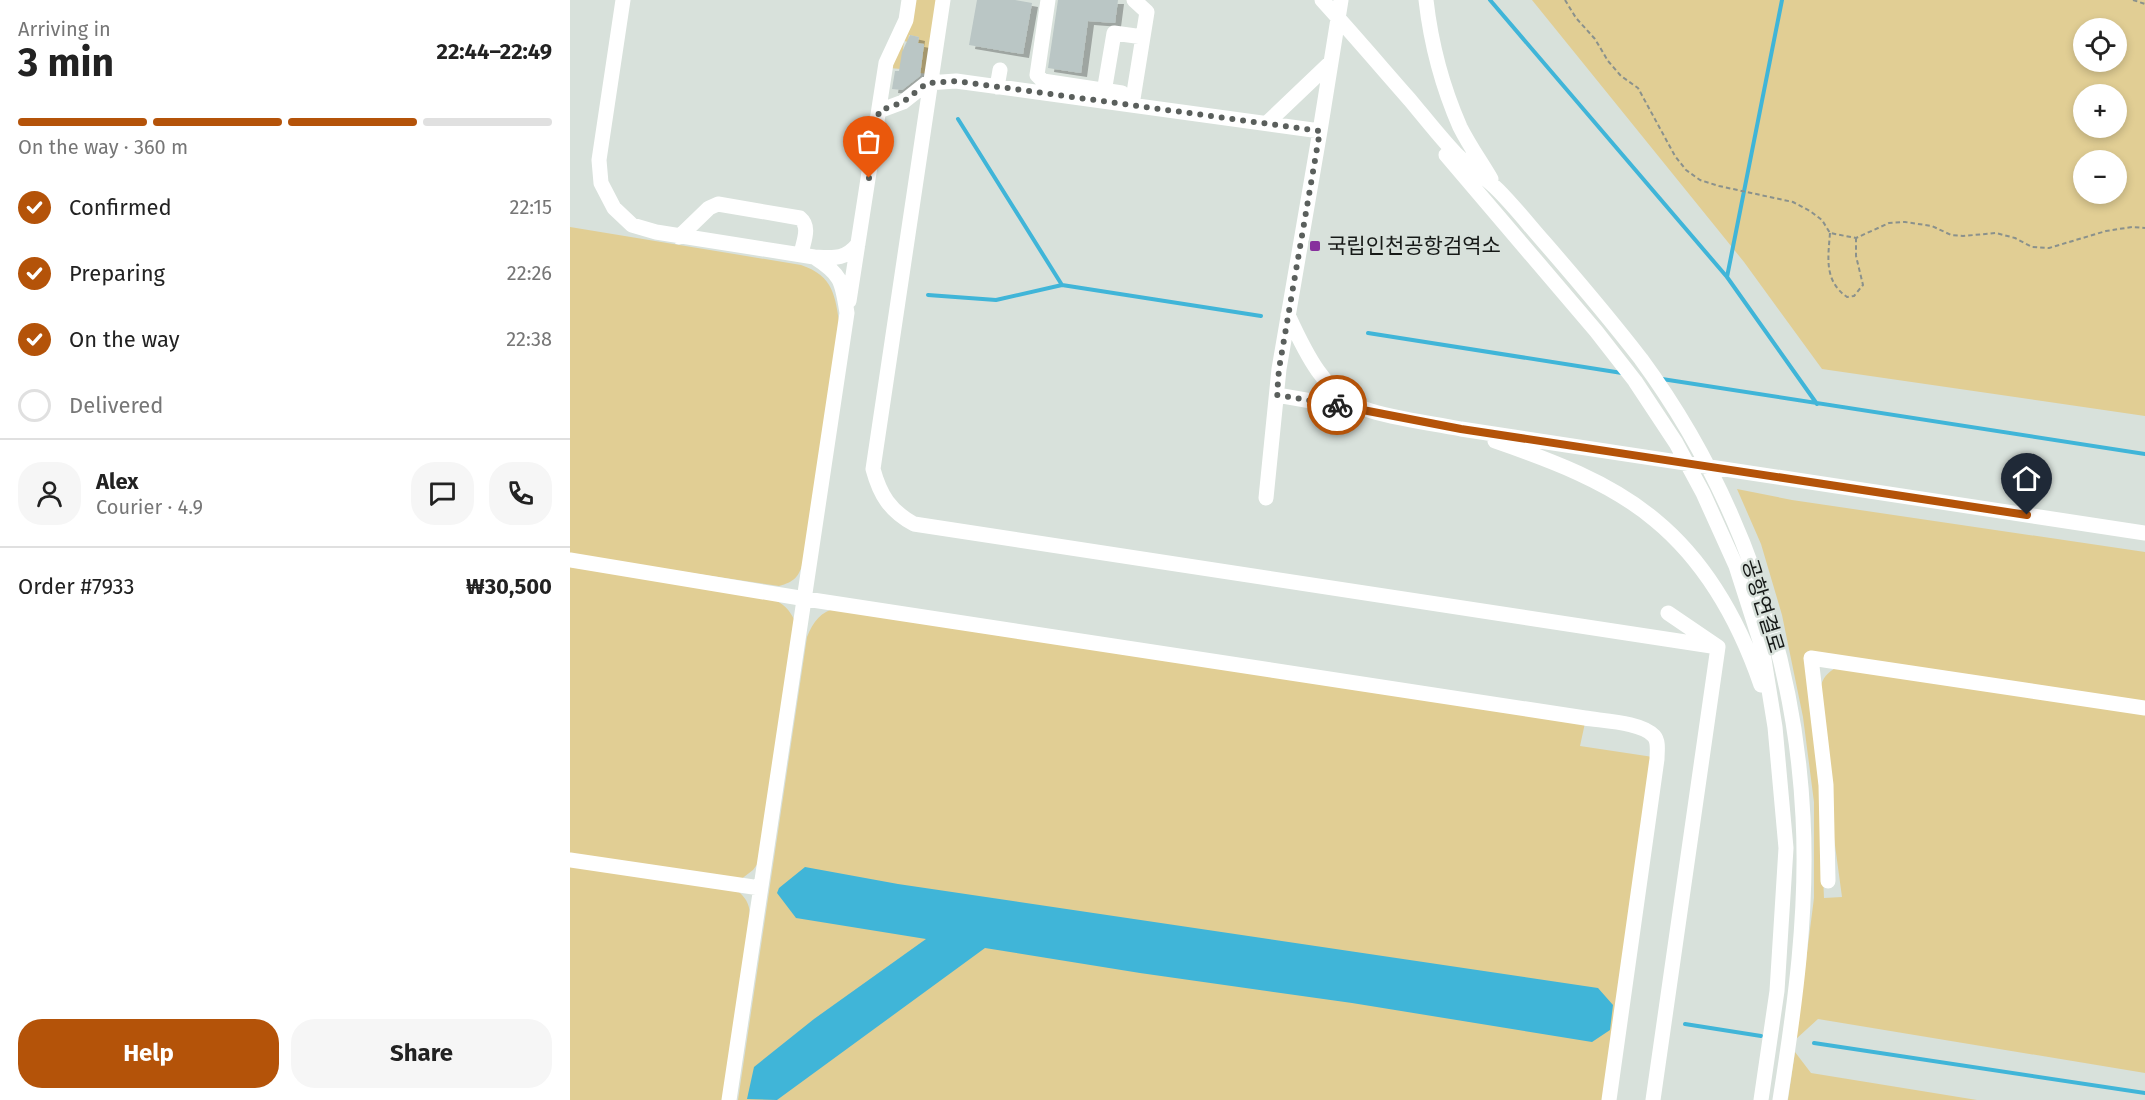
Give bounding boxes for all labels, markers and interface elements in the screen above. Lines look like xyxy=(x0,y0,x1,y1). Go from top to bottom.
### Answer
text: Arriving in xyxy=(18,17,111,41)
map controls xyxy=(2073,18,2127,204)
button: locate xyxy=(2073,18,2127,72)
text: 22:44–22:49 xyxy=(437,38,552,65)
text: 3 min xyxy=(18,40,114,86)
button: + xyxy=(2073,84,2127,138)
pin xyxy=(843,116,894,178)
icon: bag xyxy=(852,125,885,158)
text: On the way · 360 m xyxy=(18,135,188,159)
button: − xyxy=(2073,150,2127,204)
icon: check xyxy=(18,191,51,224)
text: Confirmed xyxy=(69,194,172,221)
text: 22:15 xyxy=(510,195,552,219)
place label: 국립인천공항검역소 xyxy=(1327,233,1501,259)
marker: 국립인천공항검역소 xyxy=(1308,239,1322,253)
icon: check xyxy=(18,257,51,290)
text: Preparing xyxy=(69,260,165,287)
text: 22:26 xyxy=(507,261,552,285)
icon: check xyxy=(18,323,51,356)
text: On the way xyxy=(69,326,180,353)
text: 22:38 xyxy=(506,327,552,351)
courier xyxy=(1307,375,1367,435)
icon: bike xyxy=(1321,389,1354,422)
text: Delivered xyxy=(69,392,164,419)
pin xyxy=(2001,453,2052,515)
button: person xyxy=(18,462,81,525)
button: chat xyxy=(411,462,474,525)
button: phone xyxy=(489,462,552,525)
icon: home xyxy=(2010,462,2043,495)
text: Alex xyxy=(96,468,139,495)
text: Courier · 4.9 xyxy=(96,495,203,519)
street label: 공항연결로 xyxy=(1736,556,1790,656)
text: Order #7933 xyxy=(18,573,134,600)
text: ₩30,500 xyxy=(466,573,552,600)
button: Help xyxy=(18,1019,279,1088)
button: Share xyxy=(291,1019,552,1088)

